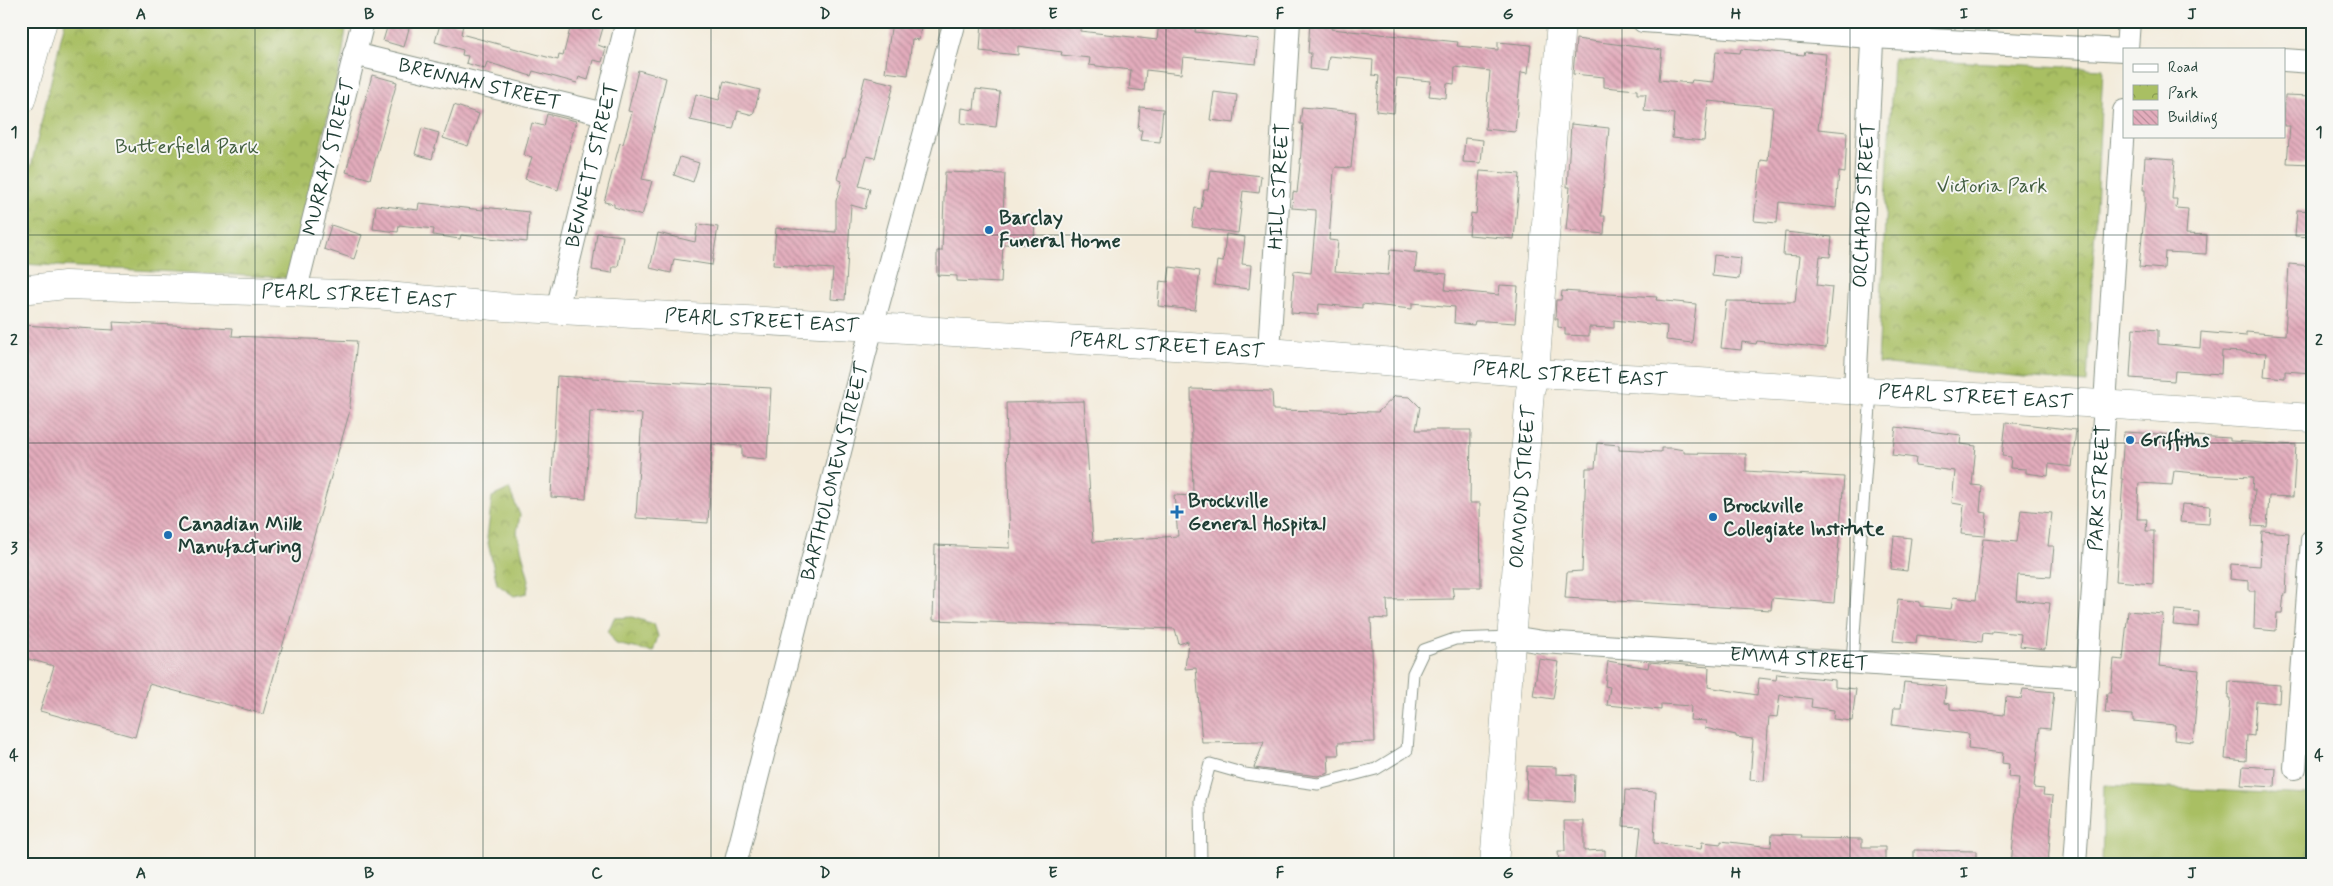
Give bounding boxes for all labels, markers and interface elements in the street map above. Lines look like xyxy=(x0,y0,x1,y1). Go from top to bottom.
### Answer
text: A xyxy=(136,4,146,25)
text: B xyxy=(364,4,374,25)
text: C xyxy=(591,4,603,25)
text: D xyxy=(819,4,831,25)
text: E xyxy=(1048,4,1058,25)
text: F xyxy=(1276,4,1285,25)
text: G xyxy=(1503,4,1514,25)
text: H xyxy=(1731,4,1742,25)
text: I xyxy=(1960,4,1969,25)
text: J xyxy=(2187,4,2197,25)
legend xyxy=(2123,48,2286,138)
street label: BRENNAN STREET xyxy=(395,52,563,116)
text: Road xyxy=(2168,58,2198,78)
street label: MURRAY STREET xyxy=(296,75,362,238)
street label: BENNETT STREET xyxy=(559,80,625,250)
text: Park xyxy=(2168,84,2198,104)
text: Building xyxy=(2168,108,2218,129)
text: 1 xyxy=(10,122,18,143)
street label: HILL STREET xyxy=(1262,122,1296,250)
street label: ORCHARD STREET xyxy=(1847,122,1882,289)
text: 1 xyxy=(2315,122,2323,143)
park label: Butterfield Park xyxy=(115,134,259,161)
park label: Victoria Park xyxy=(1937,173,2047,200)
place label: Barclay Funeral Home xyxy=(999,205,1121,255)
marker: Barclay Funeral Home xyxy=(983,224,995,236)
street label: PEARL STREET EAST xyxy=(261,278,458,316)
street label: PEARL STREET EAST xyxy=(664,302,861,340)
street label: PEARL STREET EAST xyxy=(1069,326,1266,365)
text: 2 xyxy=(10,330,18,351)
text: 2 xyxy=(2315,330,2323,351)
street label: PEARL STREET EAST xyxy=(1472,355,1669,394)
street label: BARTHOLOMEW STREET xyxy=(794,358,876,583)
street label: PEARL STREET EAST xyxy=(1877,378,2074,416)
street label: ORMOND STREET xyxy=(1503,403,1542,570)
street label: PARK STREET xyxy=(2082,424,2117,552)
place label: Griffiths xyxy=(2140,427,2209,454)
marker: Griffiths xyxy=(2124,434,2136,446)
place label: Brockville General Hospital xyxy=(1188,488,1326,538)
place label: Brockville Collegiate Institute xyxy=(1723,493,1885,543)
marker: Brockville General Hospital xyxy=(1170,505,1184,519)
place label: Canadian Milk Manufacturing xyxy=(178,511,302,563)
marker: Brockville Collegiate Institute xyxy=(1707,511,1719,523)
marker: Canadian Milk Manufacturing xyxy=(162,529,174,541)
text: 3 xyxy=(10,538,18,559)
text: 3 xyxy=(2315,538,2323,559)
street label: EMMA STREET xyxy=(1729,641,1869,677)
text: 4 xyxy=(9,745,19,766)
text: 4 xyxy=(2314,745,2324,766)
text: A xyxy=(136,863,146,884)
text: B xyxy=(364,863,374,884)
text: C xyxy=(591,863,603,884)
text: D xyxy=(819,863,831,884)
text: E xyxy=(1048,863,1058,884)
text: F xyxy=(1276,863,1285,884)
text: G xyxy=(1503,863,1514,884)
text: H xyxy=(1731,863,1742,884)
text: I xyxy=(1960,863,1969,884)
text: J xyxy=(2187,863,2197,884)

